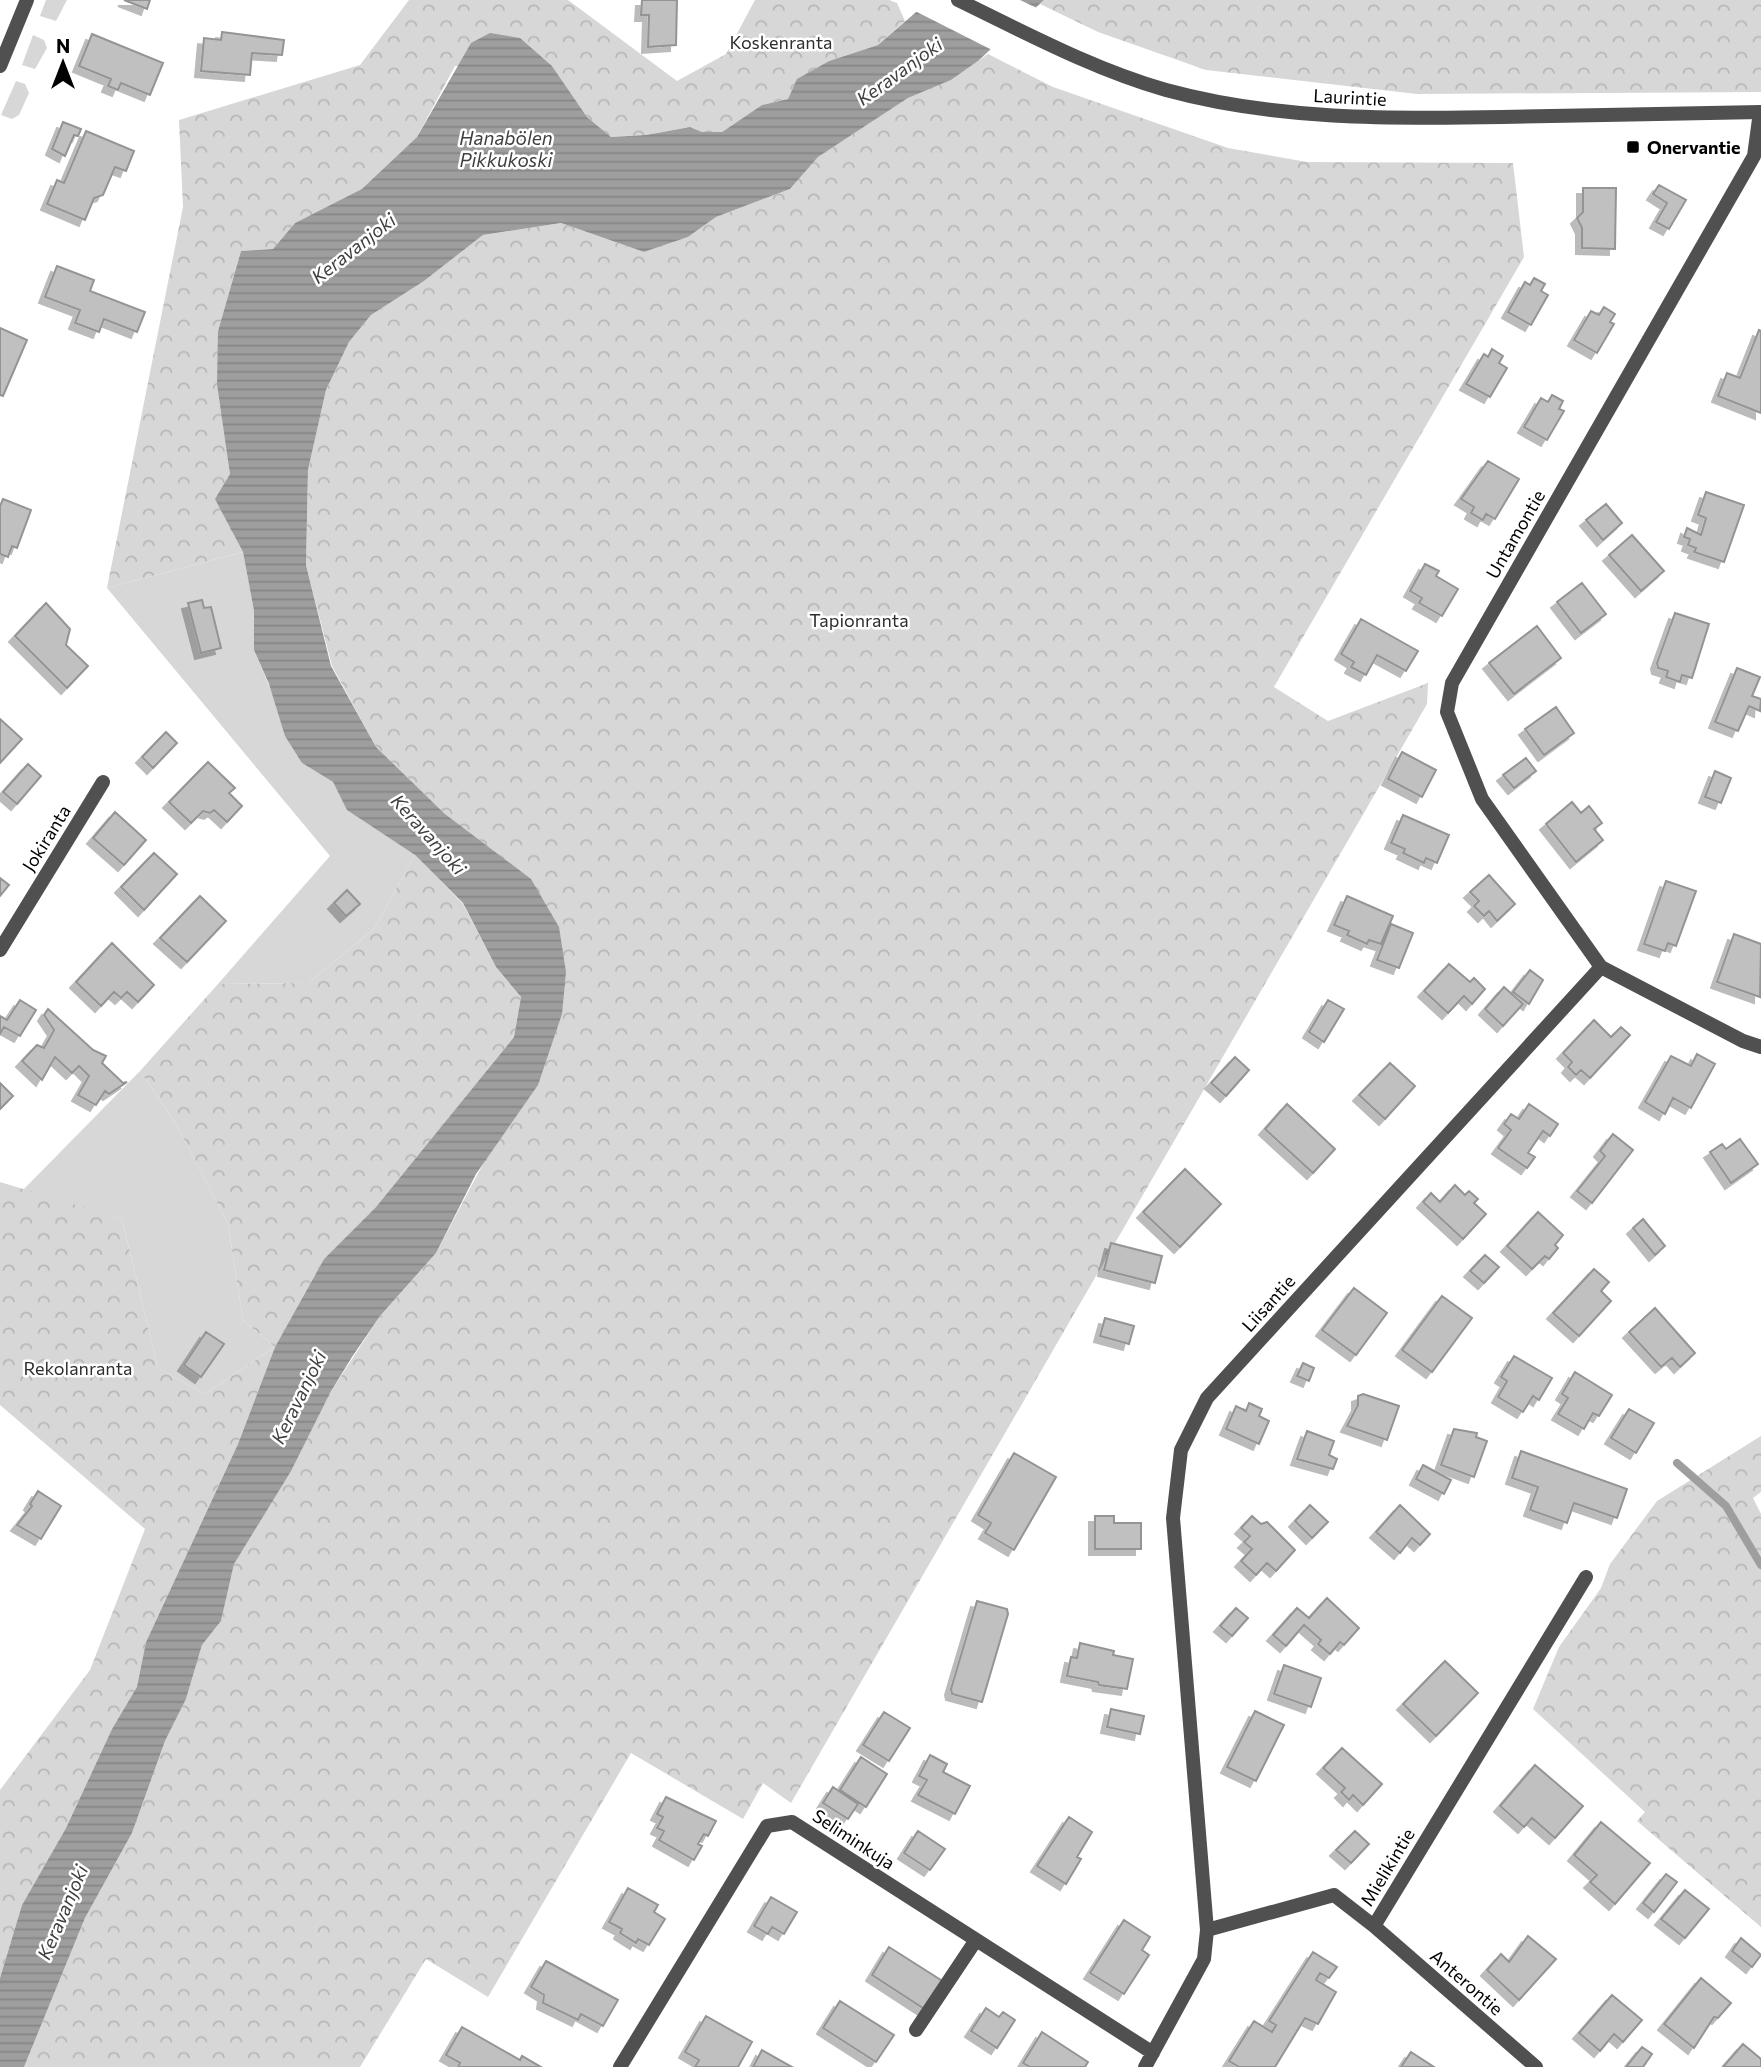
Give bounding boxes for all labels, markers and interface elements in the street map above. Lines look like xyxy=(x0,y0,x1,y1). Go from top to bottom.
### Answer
north arrow xyxy=(28,28,98,98)
park label: Koskenranta xyxy=(730,31,832,53)
water label: Keravanjoki xyxy=(852,31,947,110)
text: N xyxy=(56,34,70,57)
street label: Laurintie xyxy=(1313,84,1387,110)
water label: Hanabölen Pikkukoski xyxy=(459,126,554,171)
place label: Onervantie xyxy=(1647,136,1741,158)
marker: Onervantie xyxy=(1625,139,1641,155)
water label: Keravanjoki xyxy=(306,207,401,288)
street label: Untamontie xyxy=(1481,486,1549,582)
park label: Tapionranta xyxy=(809,609,909,631)
water label: Keravanjoki xyxy=(387,789,472,880)
street label: Jokiranta xyxy=(17,801,75,875)
street label: Liisantie xyxy=(1237,1270,1299,1336)
water label: Keravanjoki xyxy=(266,1346,331,1447)
park label: Rekolanranta xyxy=(24,1357,132,1379)
street label: Seliminkuja xyxy=(809,1804,899,1874)
street label: Mielikintie xyxy=(1355,1824,1419,1910)
water label: Keravanjoki xyxy=(32,1860,93,1963)
street label: Anterontie xyxy=(1426,1945,1508,2019)

